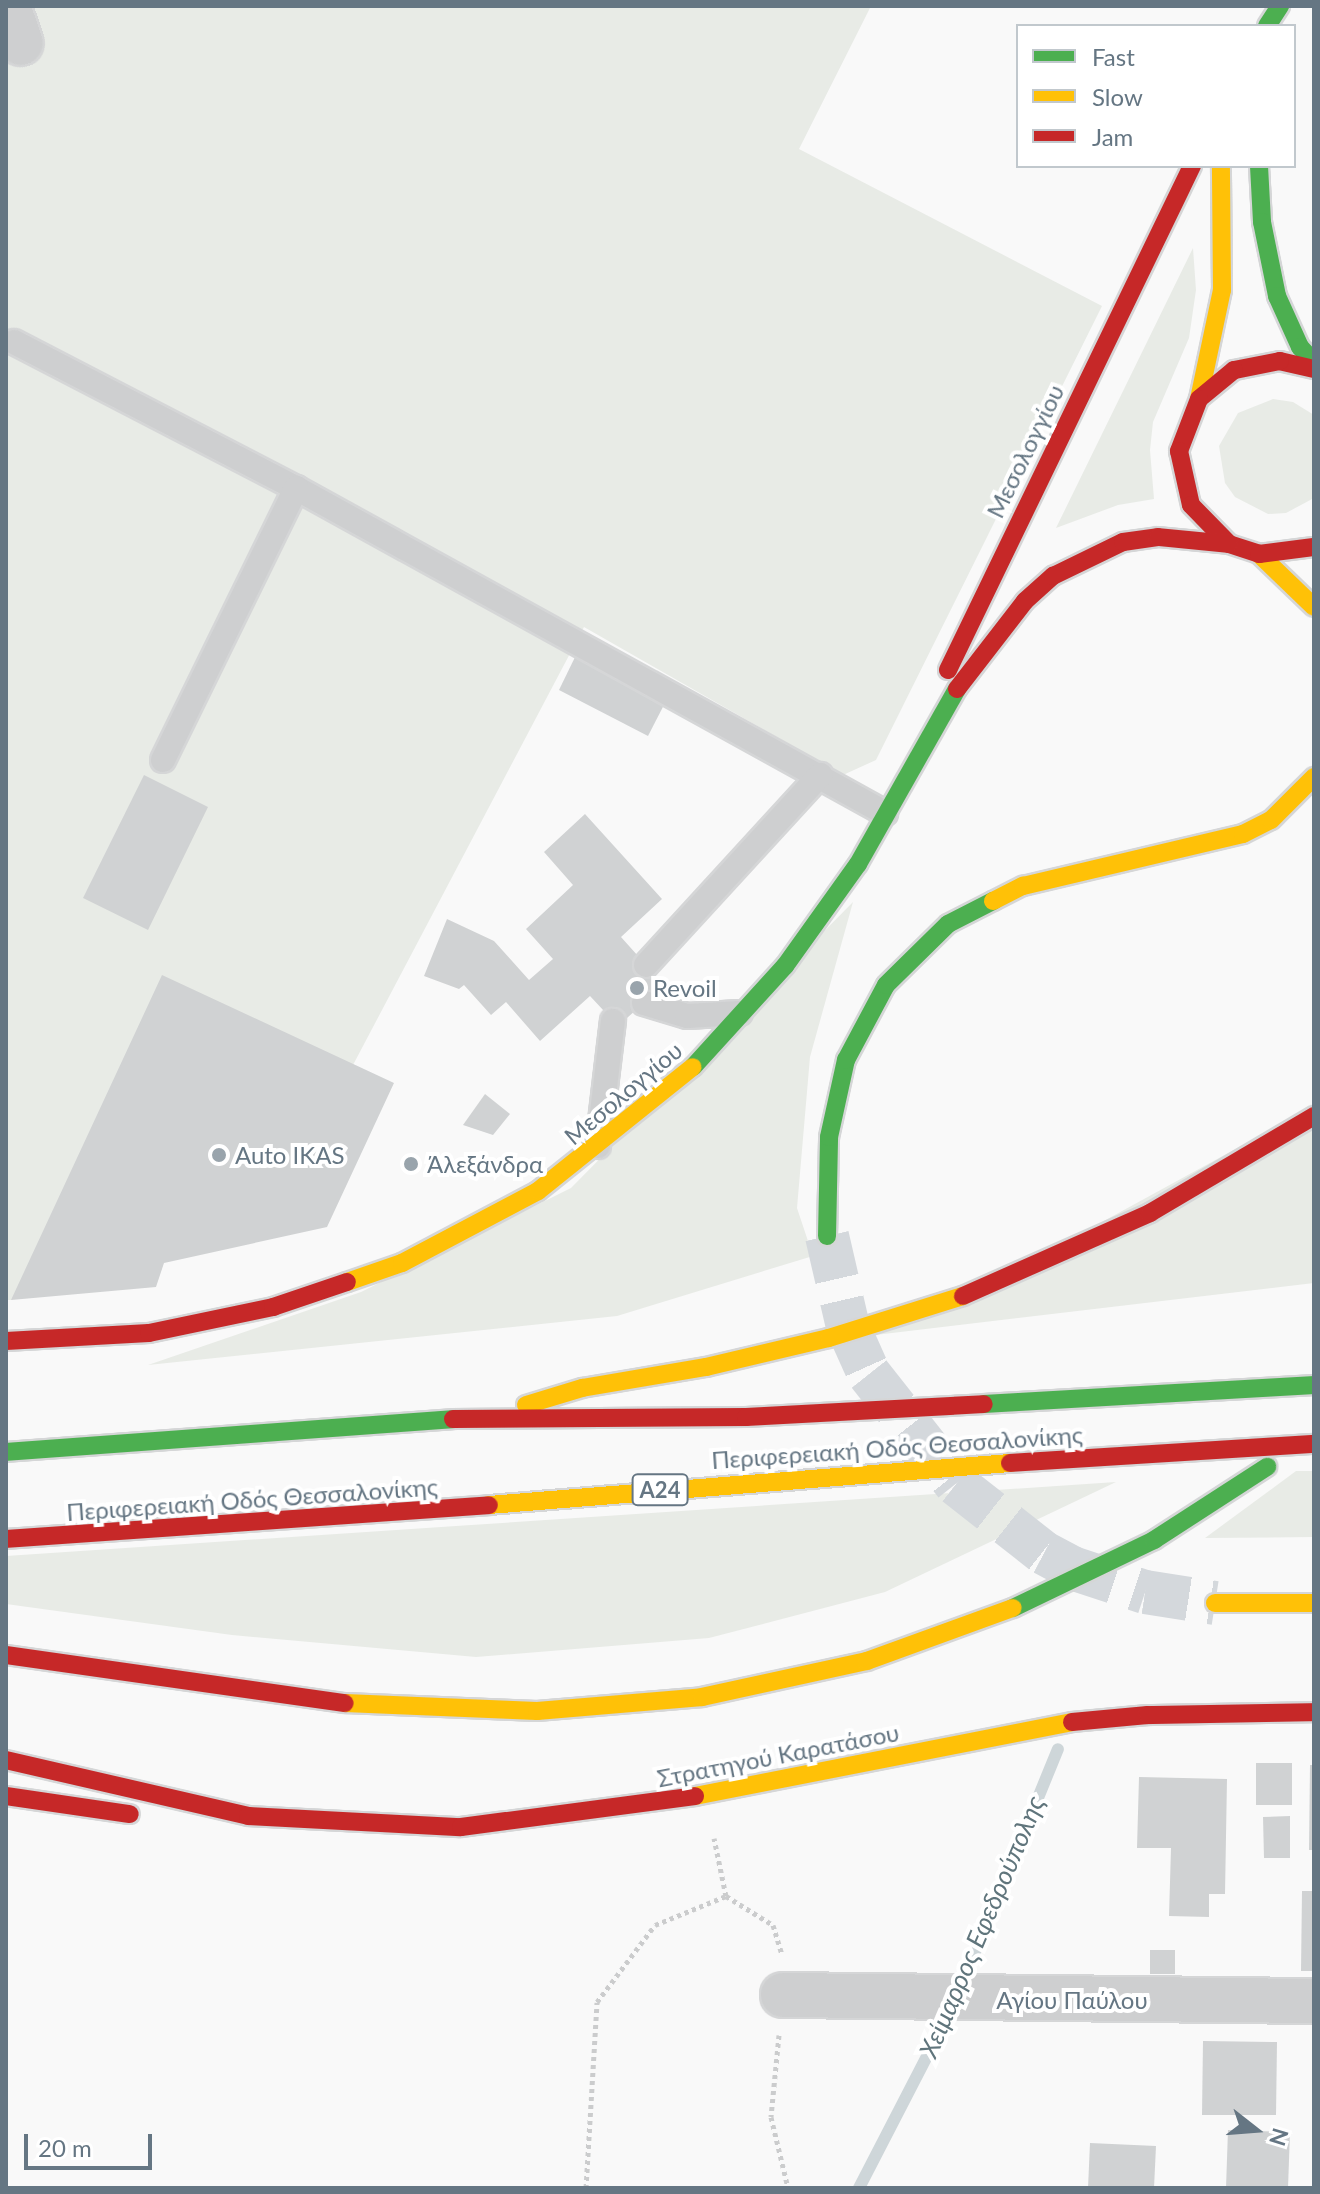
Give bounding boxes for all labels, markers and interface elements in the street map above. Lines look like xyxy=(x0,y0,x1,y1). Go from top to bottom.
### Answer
legend xyxy=(1016,24,1296,168)
text: Fast xyxy=(1092,42,1135,71)
text: Slow xyxy=(1092,82,1143,111)
text: Jam xyxy=(1092,122,1133,151)
street label: Μεσολογγίου xyxy=(980,380,1070,522)
place label: Revoil xyxy=(653,974,717,1002)
marker: Revoil xyxy=(628,979,646,997)
street label: Μεσολογγίου xyxy=(558,1035,688,1151)
place label: Auto IKAS xyxy=(235,1141,345,1169)
marker: Auto IKAS xyxy=(210,1146,228,1164)
place label: Άλεξάνδρα xyxy=(427,1150,543,1178)
marker: Άλεξάνδρα xyxy=(402,1155,420,1173)
street label: Περιφερειακή Οδός Θεσσαλονίκης xyxy=(710,1420,1084,1474)
street label: Περιφερειακή Οδός Θεσσαλονίκης xyxy=(65,1472,439,1526)
road number: Α24 xyxy=(630,1472,690,1508)
street label: Στρατηγού Καρατάσου xyxy=(655,1717,901,1793)
water label: Χείμαρρος Εφεδρούπολης xyxy=(913,1792,1051,2062)
street label: Αγίου Παύλου xyxy=(996,1986,1148,2014)
north arrow xyxy=(1216,2090,1296,2170)
scale bar xyxy=(28,2118,156,2168)
text: N xyxy=(1264,2125,1295,2149)
text: 20 m xyxy=(38,2133,92,2162)

